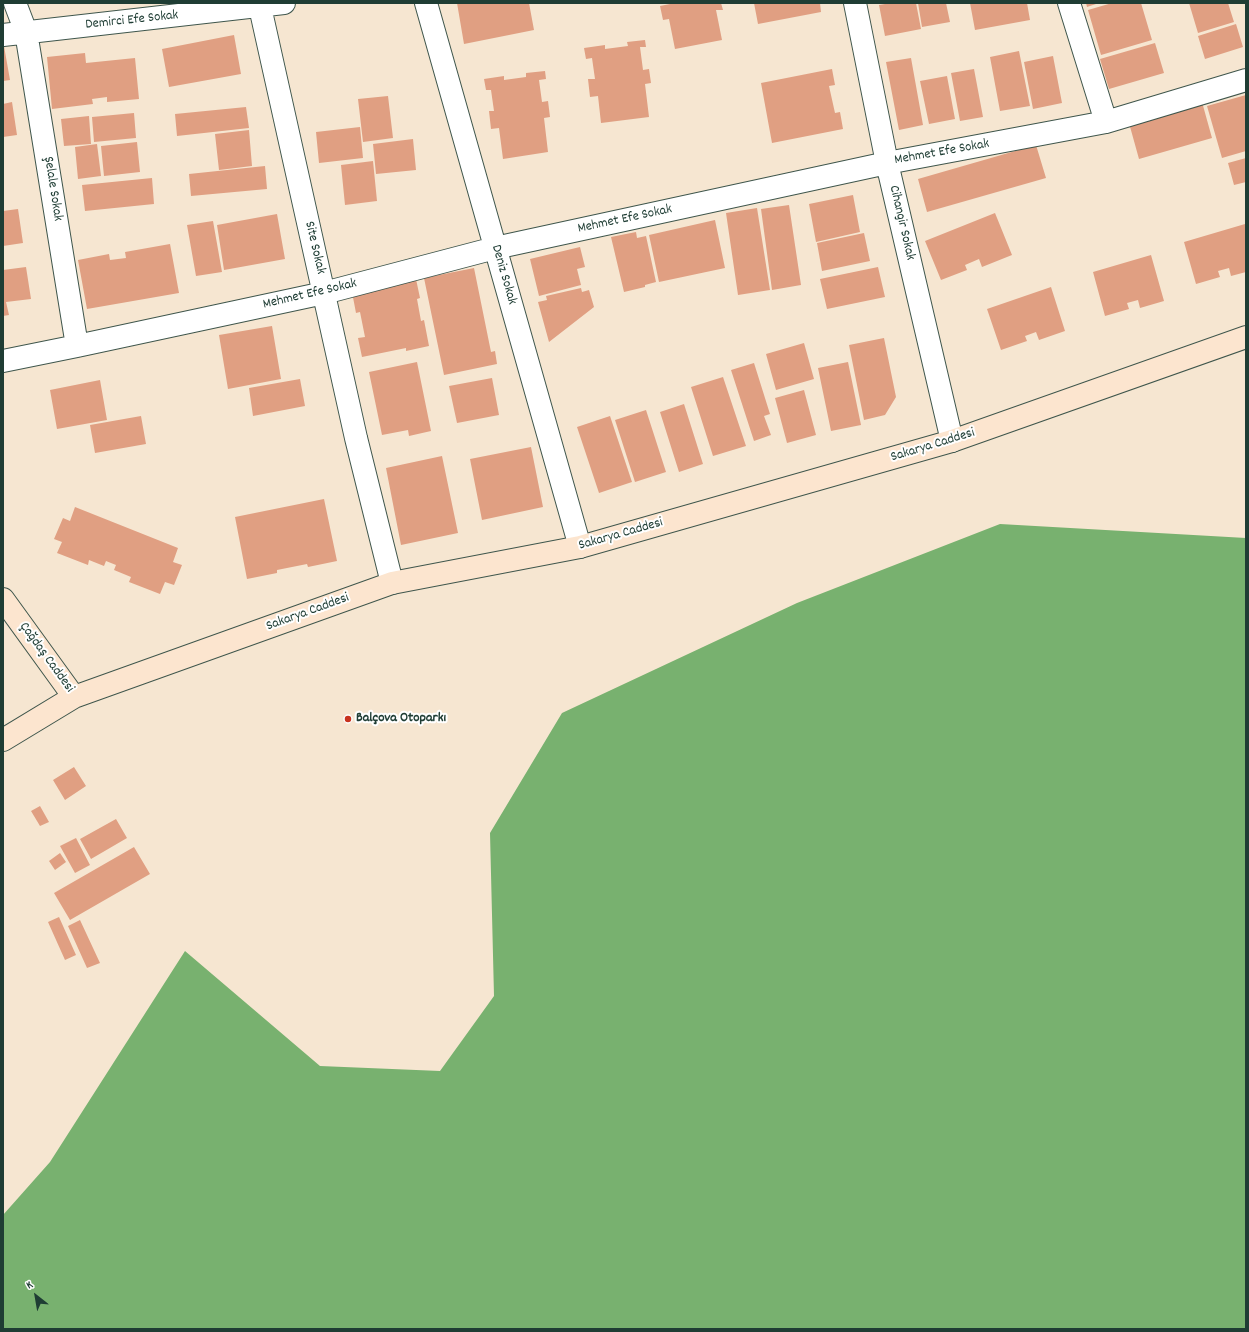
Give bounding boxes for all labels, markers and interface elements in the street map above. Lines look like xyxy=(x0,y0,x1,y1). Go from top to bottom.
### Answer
street label: Demirci Efe Sokak xyxy=(85,8,179,34)
street label: Mehmet Efe Sokak xyxy=(893,136,991,170)
street label: Şelale Sokak xyxy=(39,156,65,222)
street label: Cihangir Sokak xyxy=(884,184,918,262)
street label: Mehmet Efe Sokak xyxy=(576,202,674,238)
street label: Site Sokak xyxy=(300,220,328,276)
street label: Deniz Sokak xyxy=(486,243,520,307)
street label: Mehmet Efe Sokak xyxy=(261,276,359,314)
street label: Sakarya Caddesi xyxy=(889,425,977,467)
street label: Sakarya Caddesi xyxy=(577,515,665,555)
street label: Sakarya Caddesi xyxy=(264,590,352,636)
street label: Çağdaş Caddesi xyxy=(15,620,77,696)
place label: Balçova Otoparkı xyxy=(356,711,446,727)
marker: Balçova Otoparkı xyxy=(343,714,353,724)
north arrow xyxy=(16,1276,56,1316)
text: K xyxy=(24,1278,36,1294)

